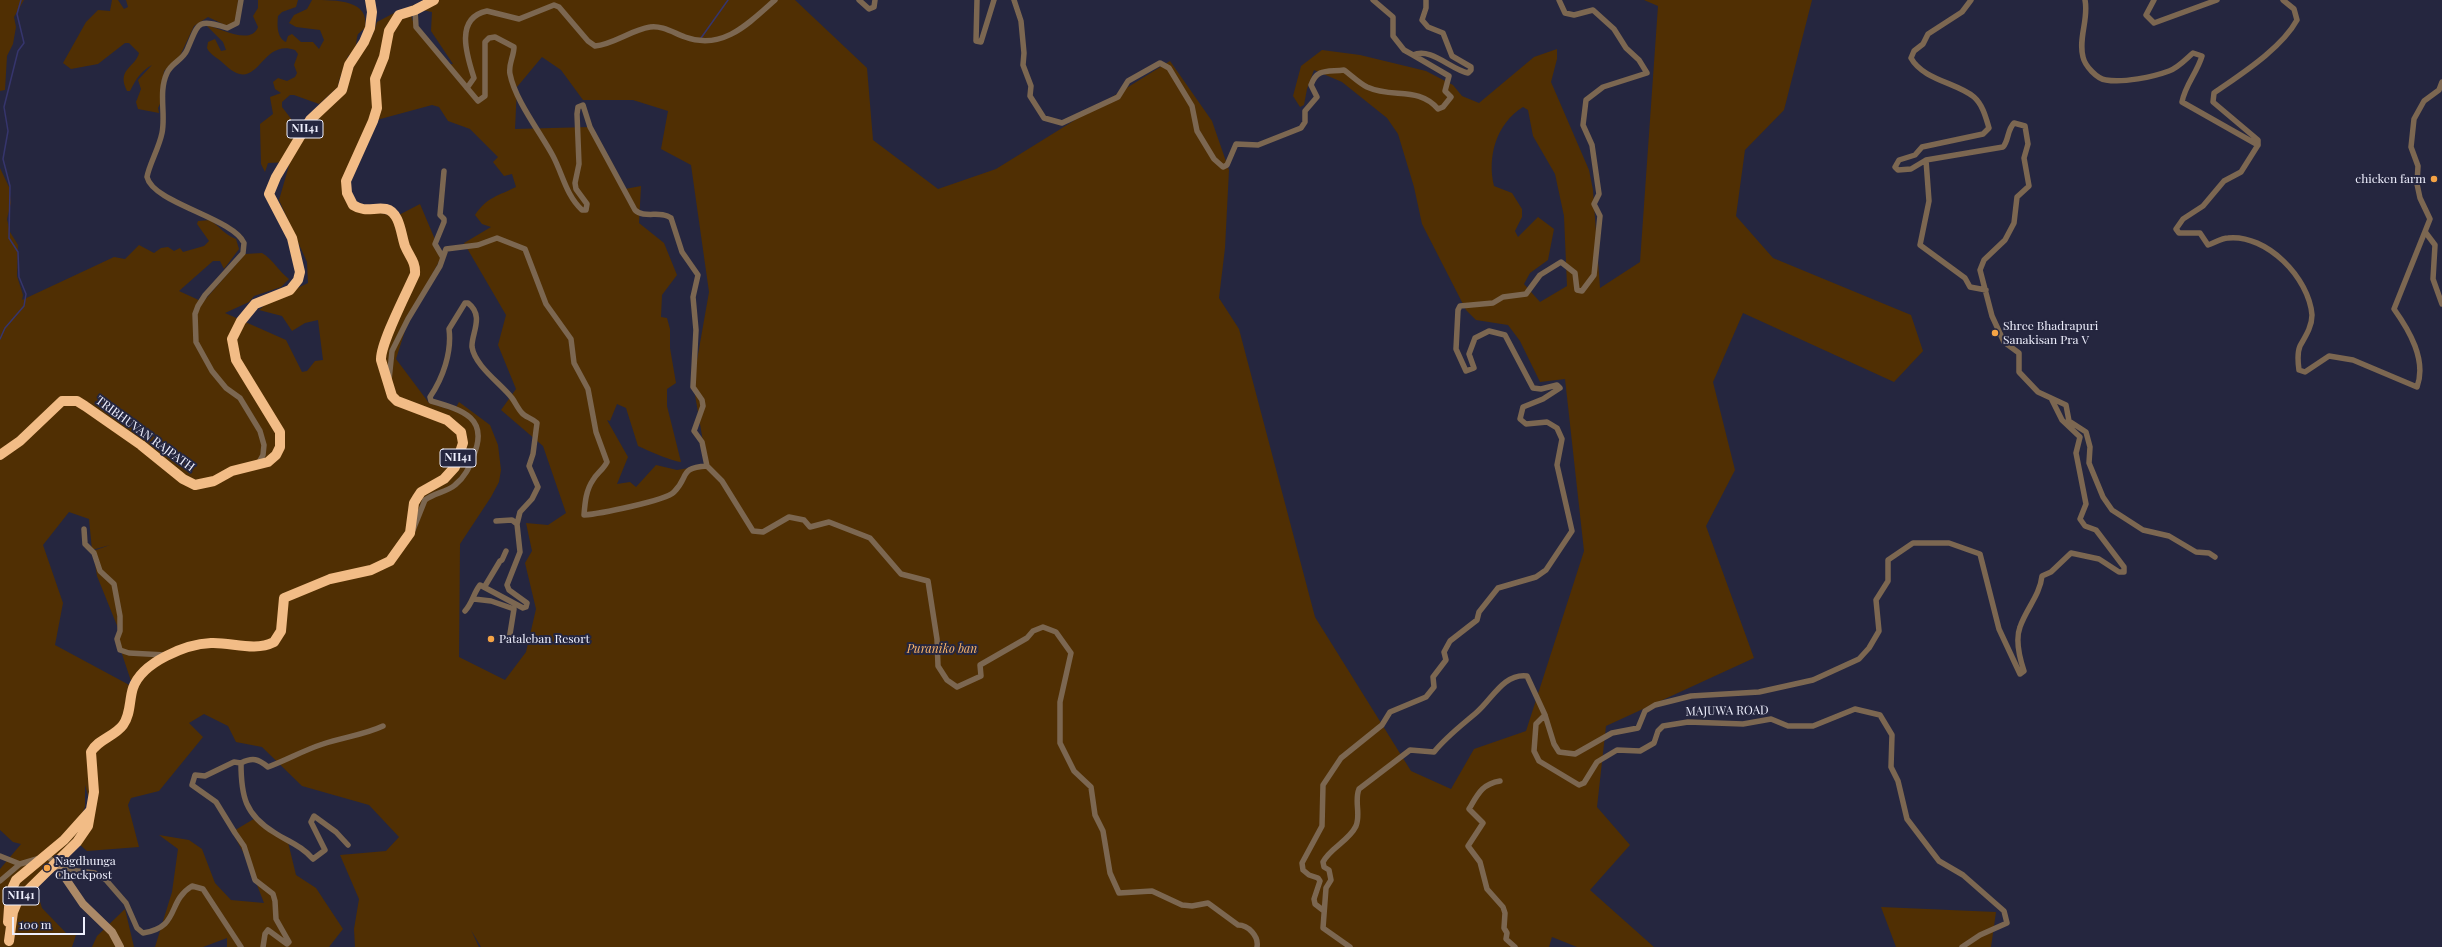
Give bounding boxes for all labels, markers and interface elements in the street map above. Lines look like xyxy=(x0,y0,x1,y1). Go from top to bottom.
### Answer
road number: NH41 xyxy=(287,120,323,138)
place label: chicken farm xyxy=(2355,172,2426,186)
marker: chicken farm xyxy=(2429,174,2439,184)
place label: Shree Bhadrapuri Sanakisan Pra V xyxy=(2003,319,2098,347)
marker: Shree Bhadrapuri Sanakisan Pra V xyxy=(1990,328,2000,338)
street label: TRIBHUVAN RAJPATH xyxy=(93,393,197,475)
road number: NH41 xyxy=(440,449,476,467)
place label: Pataleban Resort xyxy=(499,632,590,646)
marker: Pataleban Resort xyxy=(486,634,496,644)
park label: Puraniko ban xyxy=(907,642,977,656)
street label: MAJUWA ROAD xyxy=(1685,703,1769,719)
place label: Nagdhunga Checkpost xyxy=(55,854,116,882)
marker: Nagdhunga Checkpost xyxy=(42,863,52,873)
road number: NH41 xyxy=(3,887,39,905)
scale bar xyxy=(14,909,87,935)
text: 100 m xyxy=(19,916,51,932)

